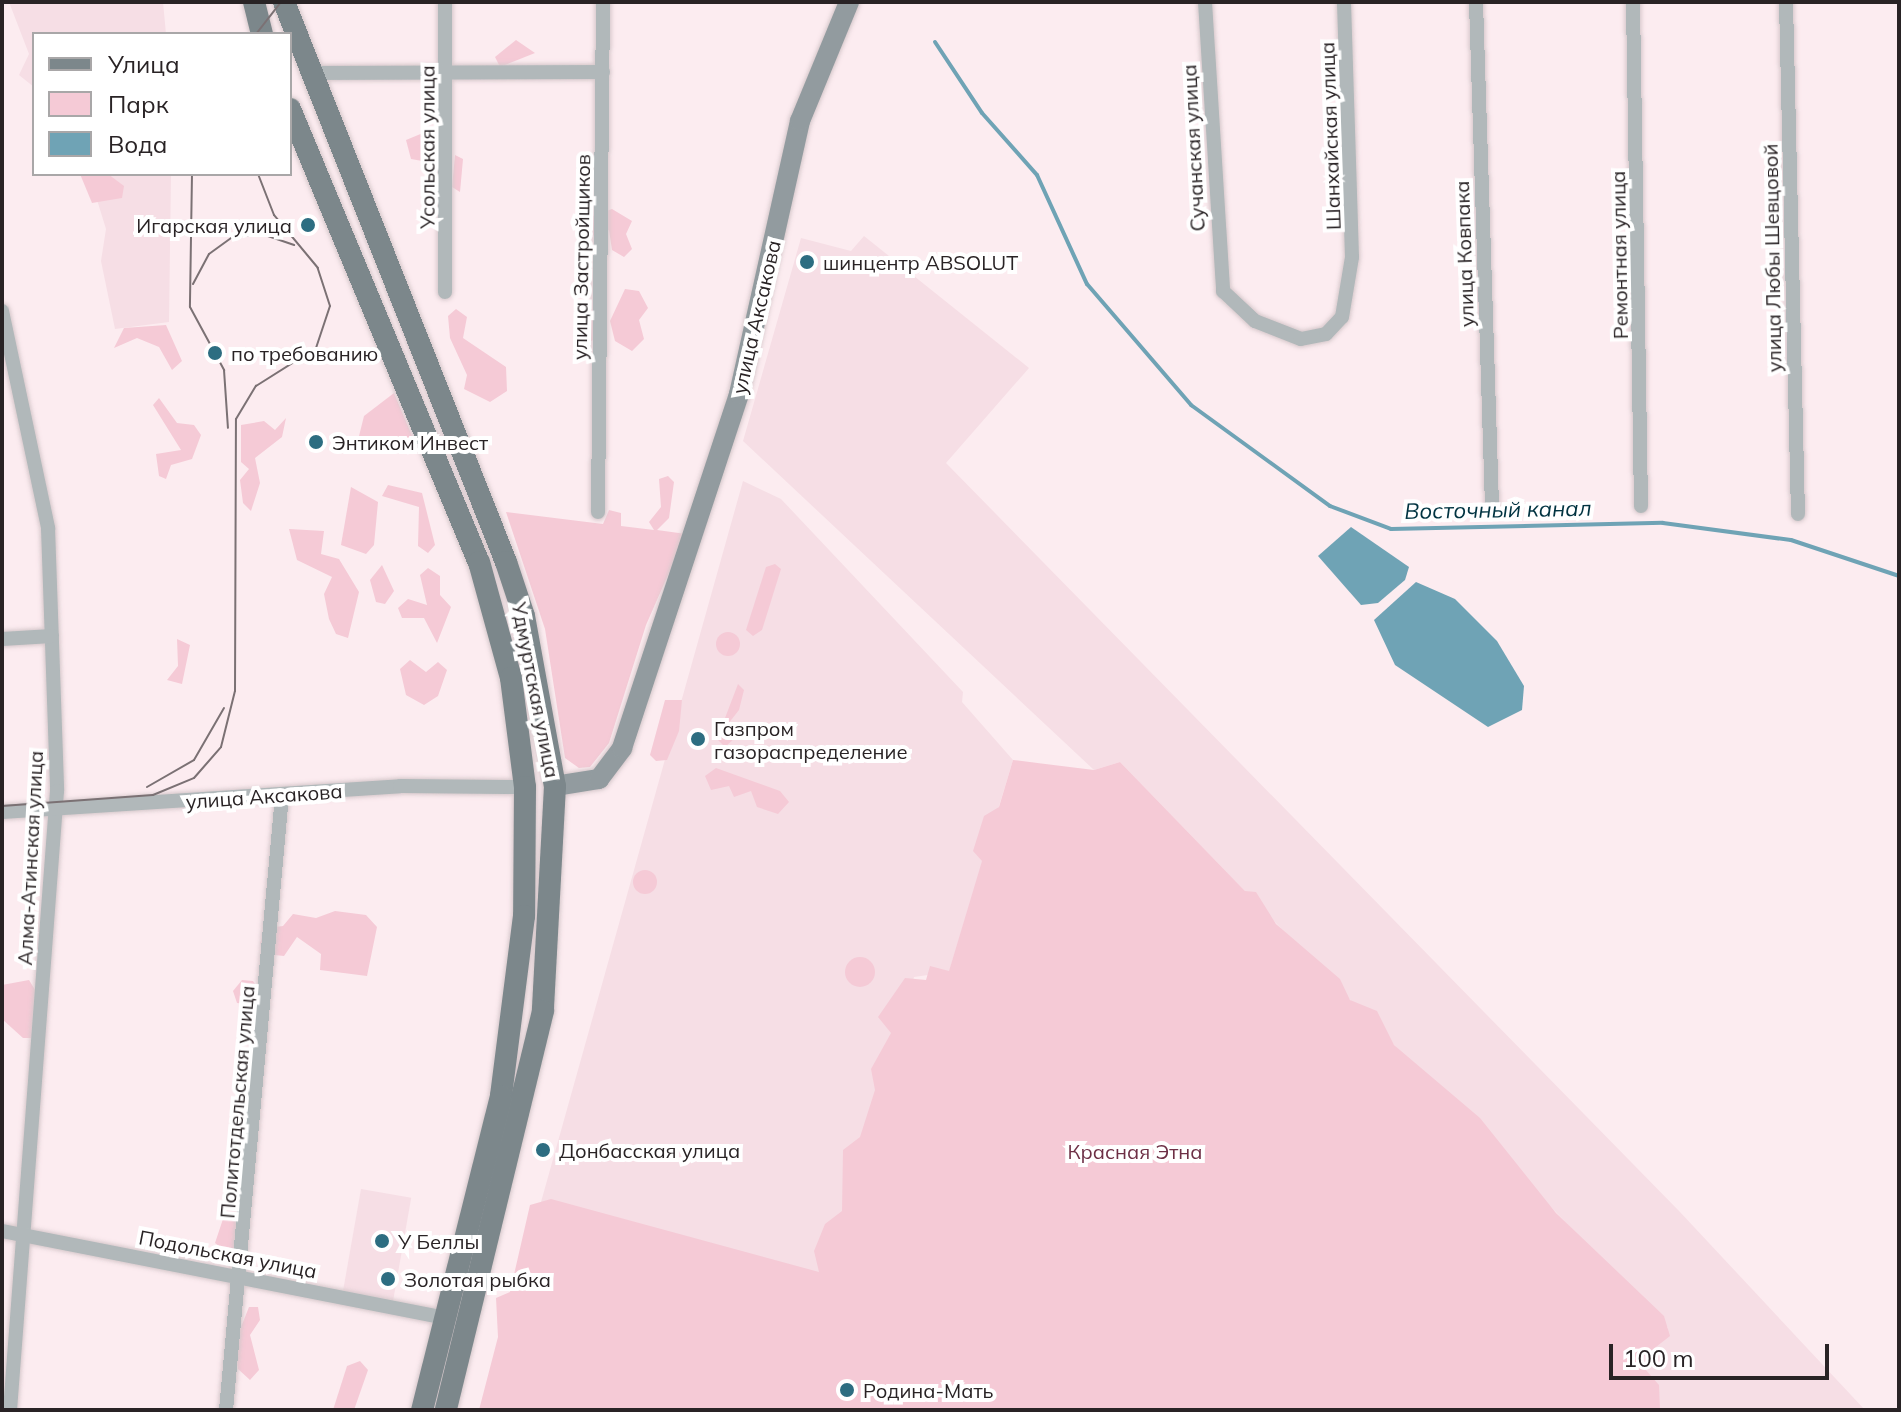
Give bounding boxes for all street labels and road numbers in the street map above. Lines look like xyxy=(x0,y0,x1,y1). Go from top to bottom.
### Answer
street label: Шанхайская улица xyxy=(1315,42,1345,230)
street label: Сучанская улица xyxy=(1177,64,1209,232)
street label: Усольская улица xyxy=(415,65,439,229)
street label: улица Любы Шевцовой xyxy=(1758,143,1786,373)
street label: улица Застройщиков xyxy=(567,154,595,360)
street label: Ремонтная улица xyxy=(1606,171,1632,339)
street label: улица Ковпака xyxy=(1449,180,1479,328)
street label: улица Аксакова xyxy=(727,238,785,396)
street label: Удмуртская улица xyxy=(507,600,565,780)
street label: Алма-Атинская улица xyxy=(12,750,48,966)
street label: улица Аксакова xyxy=(185,779,343,813)
street label: Политотдельская улица xyxy=(215,985,259,1219)
street label: Подольская улица xyxy=(137,1225,319,1283)

